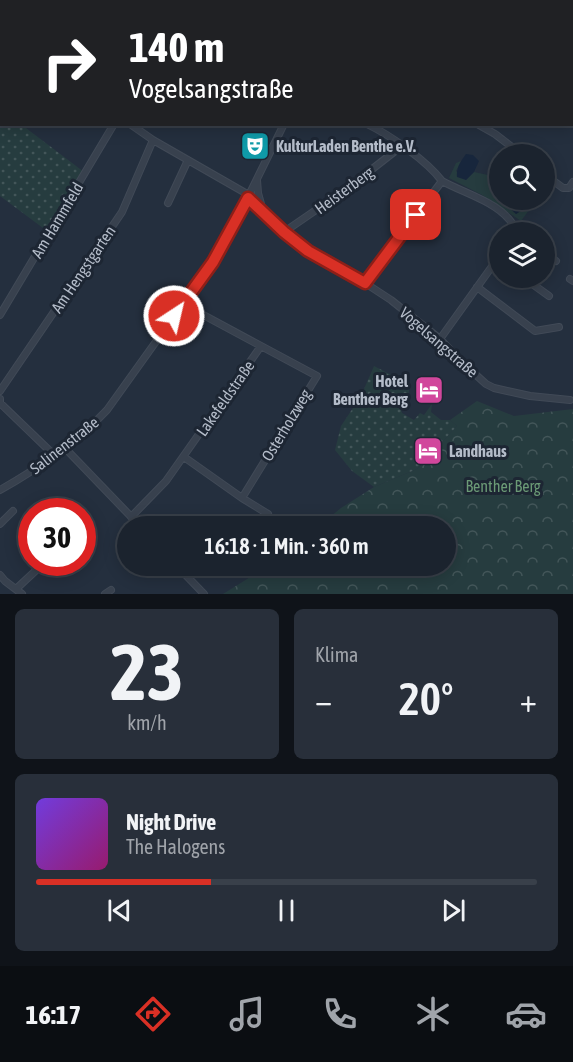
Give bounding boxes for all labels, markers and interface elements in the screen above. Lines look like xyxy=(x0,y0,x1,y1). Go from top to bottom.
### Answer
text: 140 m xyxy=(129,23,224,71)
icon: right xyxy=(30,24,108,102)
text: Vogelsangstraße xyxy=(129,73,294,104)
theatre icon: KulturLaden Benthe e.V. xyxy=(239,130,271,162)
place label: KulturLaden Benthe e.V. xyxy=(276,137,416,155)
map controls xyxy=(489,144,555,288)
button: search xyxy=(489,144,555,210)
street label: Heisterberg xyxy=(311,163,378,218)
street label: Am Hammfeld xyxy=(27,179,87,261)
pin xyxy=(390,189,441,240)
icon: arrive xyxy=(399,198,432,231)
street label: Am Hengstgarten xyxy=(47,222,120,316)
button: layers xyxy=(489,222,555,288)
position arrow xyxy=(142,284,206,348)
street label: Vogelsangstraße xyxy=(396,303,482,382)
street label: Lakefeldstraße xyxy=(192,357,258,439)
place label: Hotel Benther Berg xyxy=(333,372,409,408)
hotel icon: Hotel Benther Berg xyxy=(413,374,445,406)
street label: Osterholzweg xyxy=(258,386,315,465)
street label: Salinenstraße xyxy=(26,413,102,477)
hotel icon: Landhaus xyxy=(412,435,444,467)
place label: Landhaus xyxy=(449,442,507,460)
park label: Benther Berg xyxy=(465,477,541,496)
speed limit sign: 30 xyxy=(18,498,96,576)
text: 16:18 · 1 Min. · 360 m xyxy=(204,533,369,559)
text: 23 xyxy=(110,627,184,717)
text: Klima xyxy=(315,643,358,666)
text: 20° xyxy=(399,673,453,725)
text: − xyxy=(315,681,332,719)
text: + xyxy=(520,681,537,719)
text: km/h xyxy=(127,711,167,734)
text: Night Drive xyxy=(126,809,216,835)
text: The Halogens xyxy=(126,835,225,858)
icon: previous xyxy=(103,894,136,927)
icon: pause xyxy=(270,894,303,927)
icon: next xyxy=(437,894,470,927)
icon: directions xyxy=(132,993,174,1035)
icon: music xyxy=(226,993,268,1035)
icon: phone xyxy=(319,993,361,1035)
icon: climate xyxy=(412,993,454,1035)
icon: car xyxy=(505,993,547,1035)
text: 16:17 xyxy=(26,999,81,1030)

